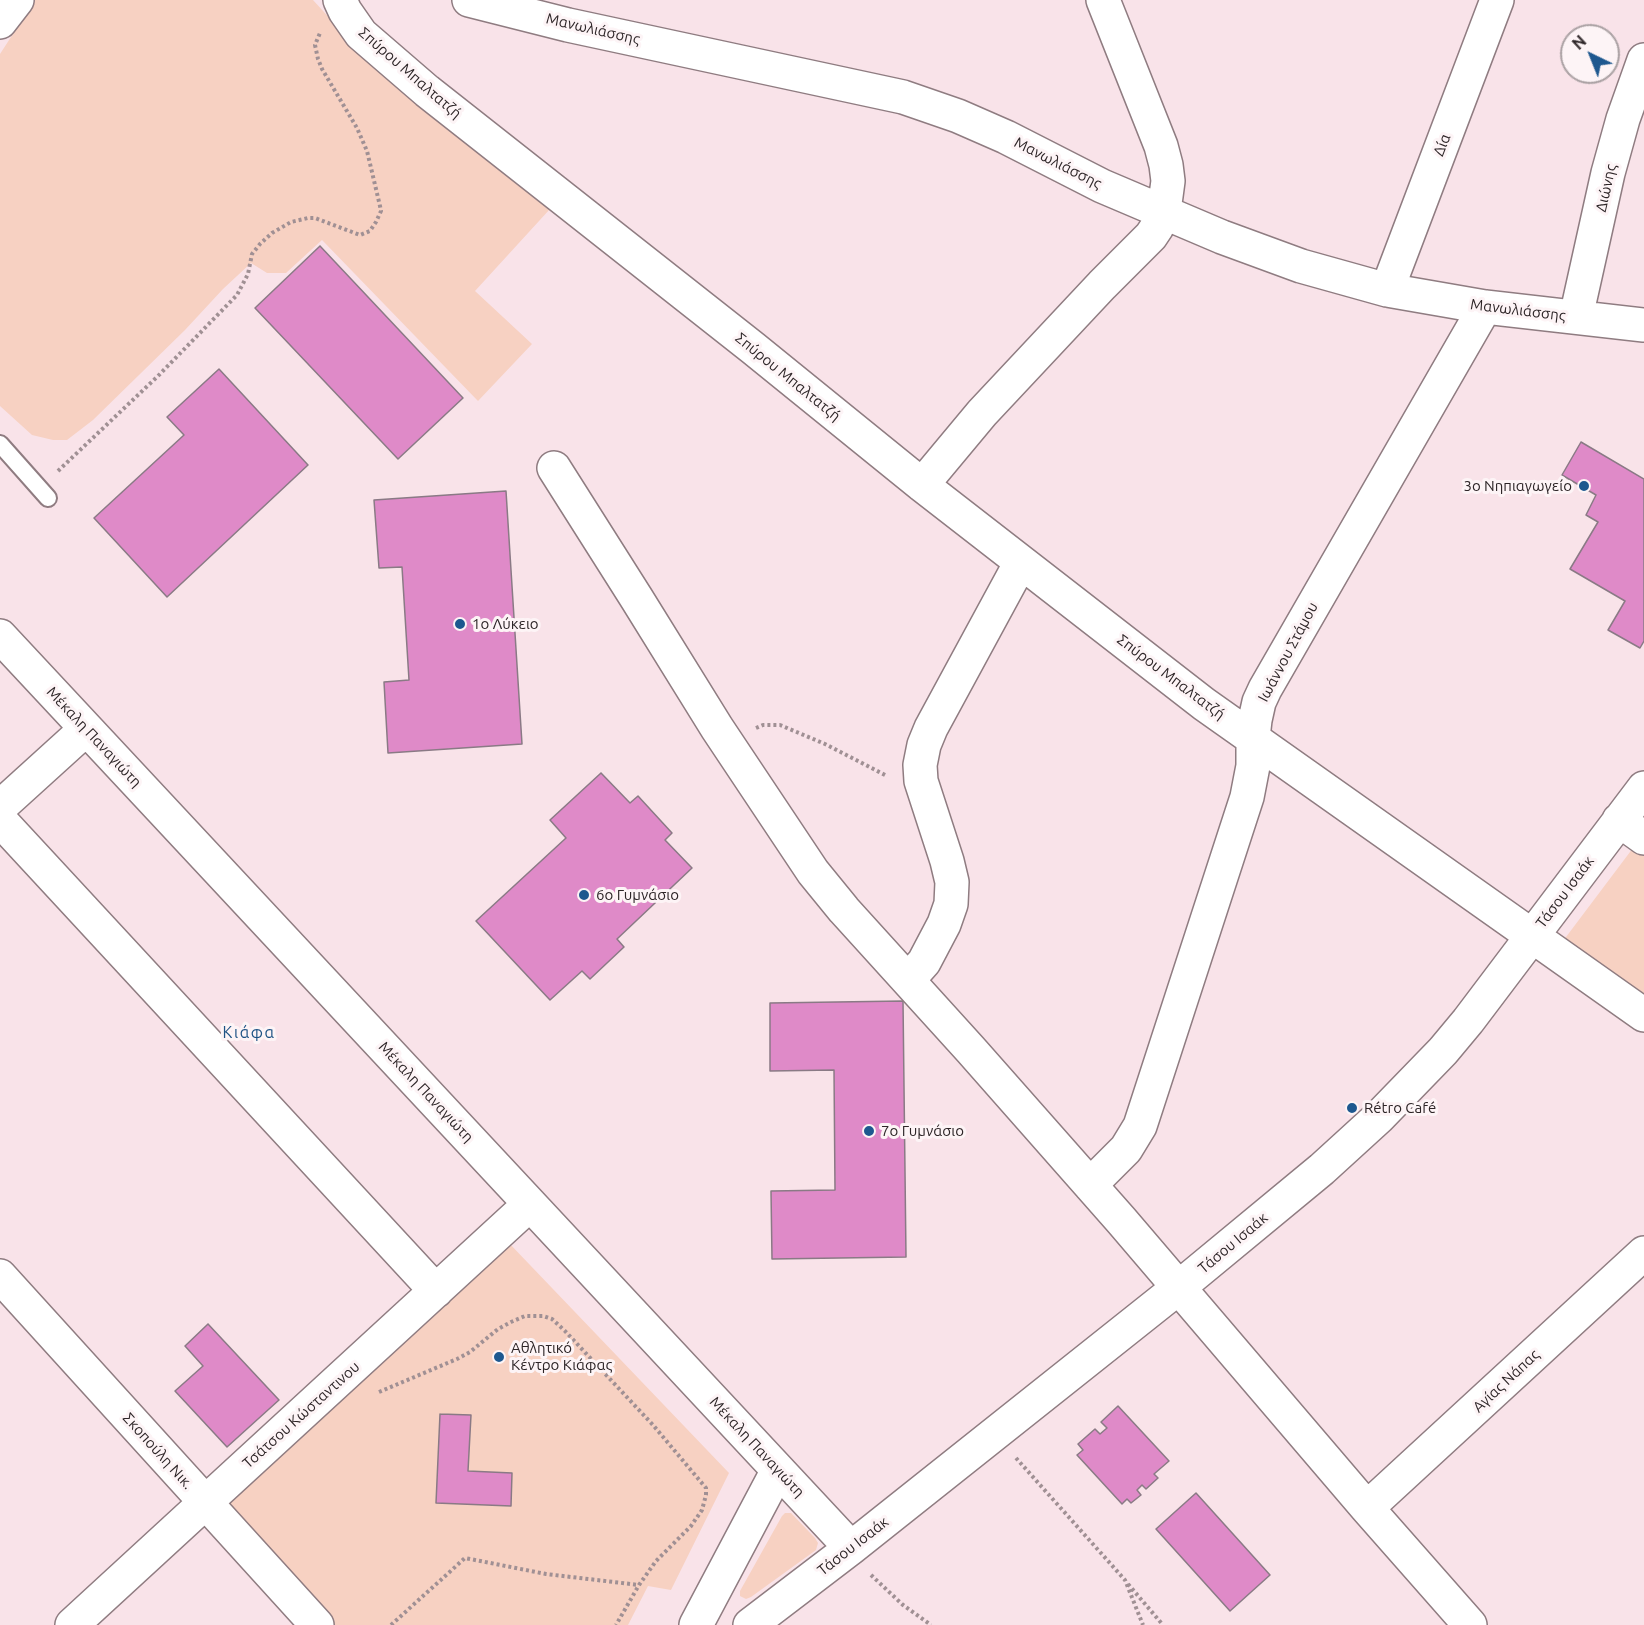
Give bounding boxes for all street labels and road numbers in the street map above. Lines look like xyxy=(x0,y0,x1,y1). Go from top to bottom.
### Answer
street label: Μανωλιάσσης xyxy=(544,9,642,49)
street label: Σπύρου Μπαλτατζή xyxy=(355,23,465,123)
street label: Δία xyxy=(1430,131,1454,159)
street label: Μανωλιάσσης xyxy=(1011,133,1105,193)
street label: Διώνης xyxy=(1592,162,1620,214)
street label: Μανωλιάσσης xyxy=(1469,295,1567,325)
street label: Σπύρου Μπαλτατζή xyxy=(732,329,844,425)
street label: Ιωάννου Στάμου xyxy=(1254,599,1322,705)
street label: Σπύρου Μπαλτατζή xyxy=(1114,631,1228,723)
street label: Μέκαλη Παναγιώτη xyxy=(43,683,145,791)
street label: Τάσου Ισαάκ xyxy=(1532,853,1598,931)
street label: Μέκαλη Παναγιώτη xyxy=(375,1038,477,1146)
street label: Τάσου Ισαάκ xyxy=(1195,1209,1271,1277)
street label: Αγίας Νάπας xyxy=(1469,1346,1543,1416)
street label: Τσάτσου Κώσταντινου xyxy=(239,1358,363,1472)
street label: Μέκαλη Παναγιώτη xyxy=(706,1393,808,1501)
street label: Σκοπούλη Νικ. xyxy=(119,1409,197,1493)
street label: Τάσου Ισαάκ xyxy=(814,1513,892,1579)

